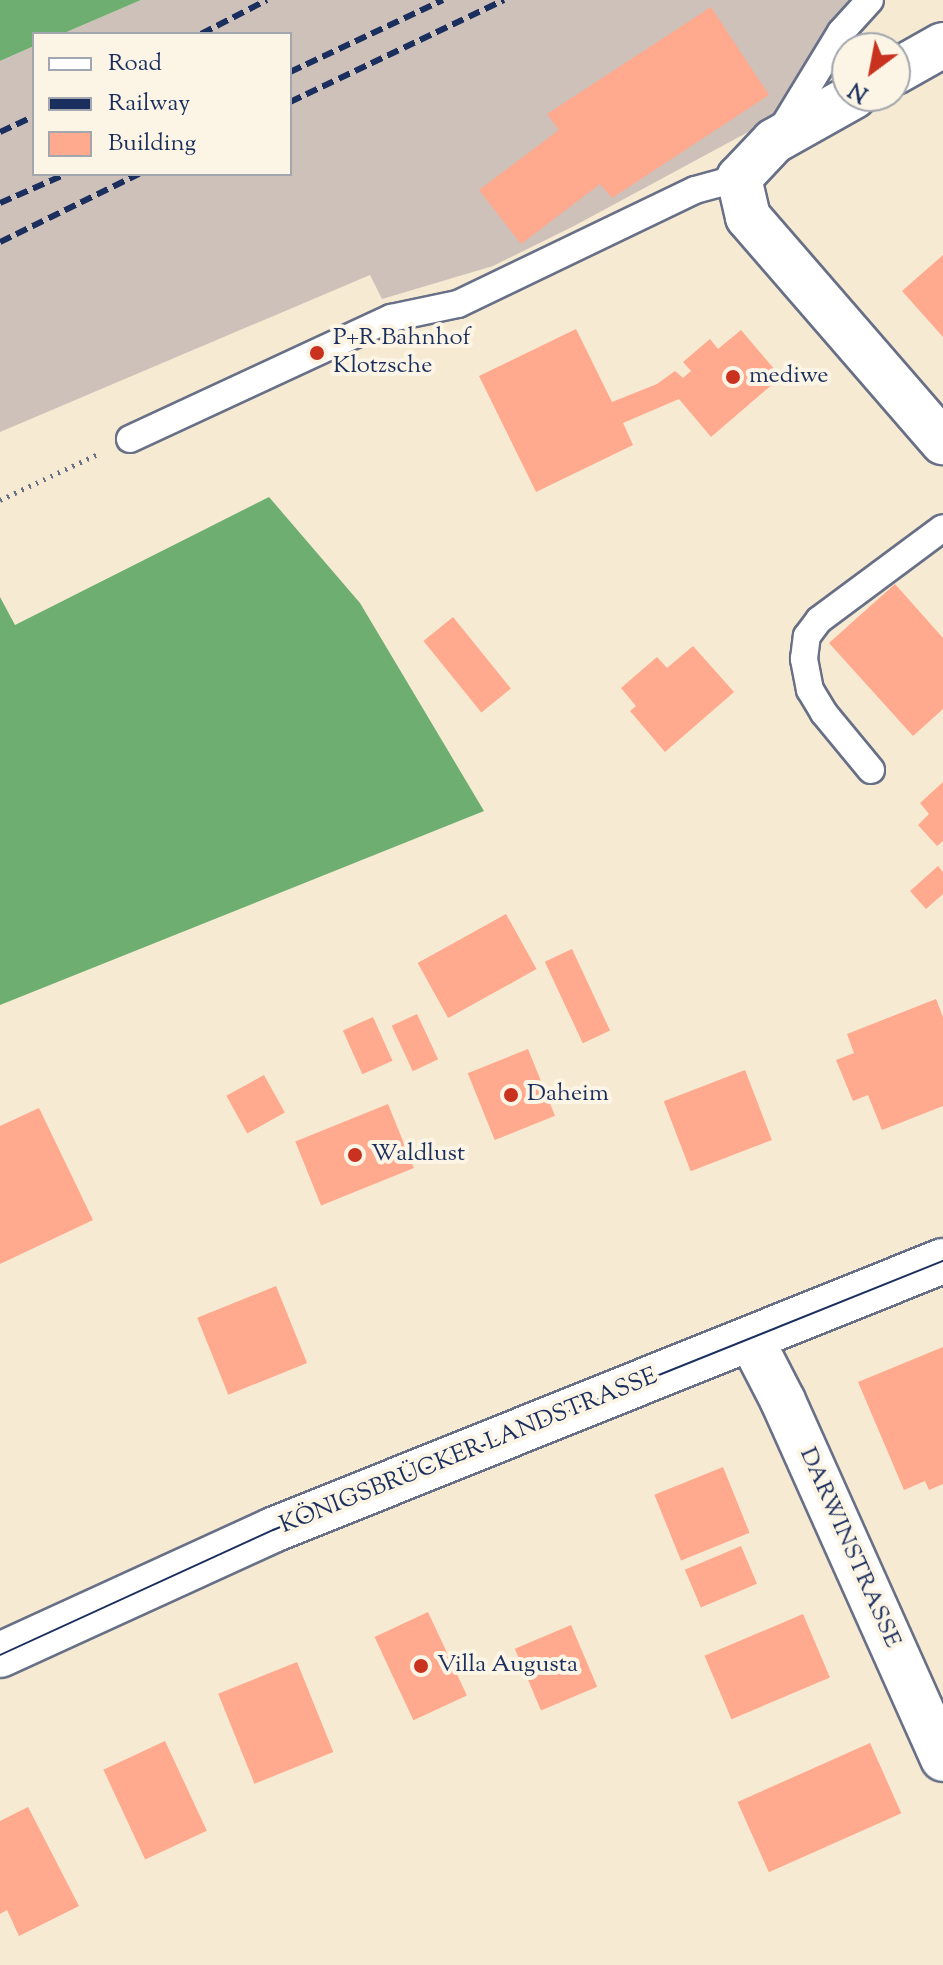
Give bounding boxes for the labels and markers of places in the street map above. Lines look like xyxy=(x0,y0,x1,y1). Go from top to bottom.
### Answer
place label: P+R Bahnhof Klotzsche xyxy=(333,325,471,381)
marker: P+R Bahnhof Klotzsche xyxy=(308,344,326,362)
place label: mediwe xyxy=(749,363,828,391)
marker: mediwe xyxy=(724,368,742,386)
place label: Daheim xyxy=(527,1081,609,1109)
marker: Daheim xyxy=(502,1086,520,1104)
place label: Waldlust xyxy=(371,1141,465,1169)
marker: Waldlust xyxy=(346,1146,364,1164)
place label: Villa Augusta xyxy=(437,1652,578,1680)
marker: Villa Augusta xyxy=(412,1657,430,1675)

